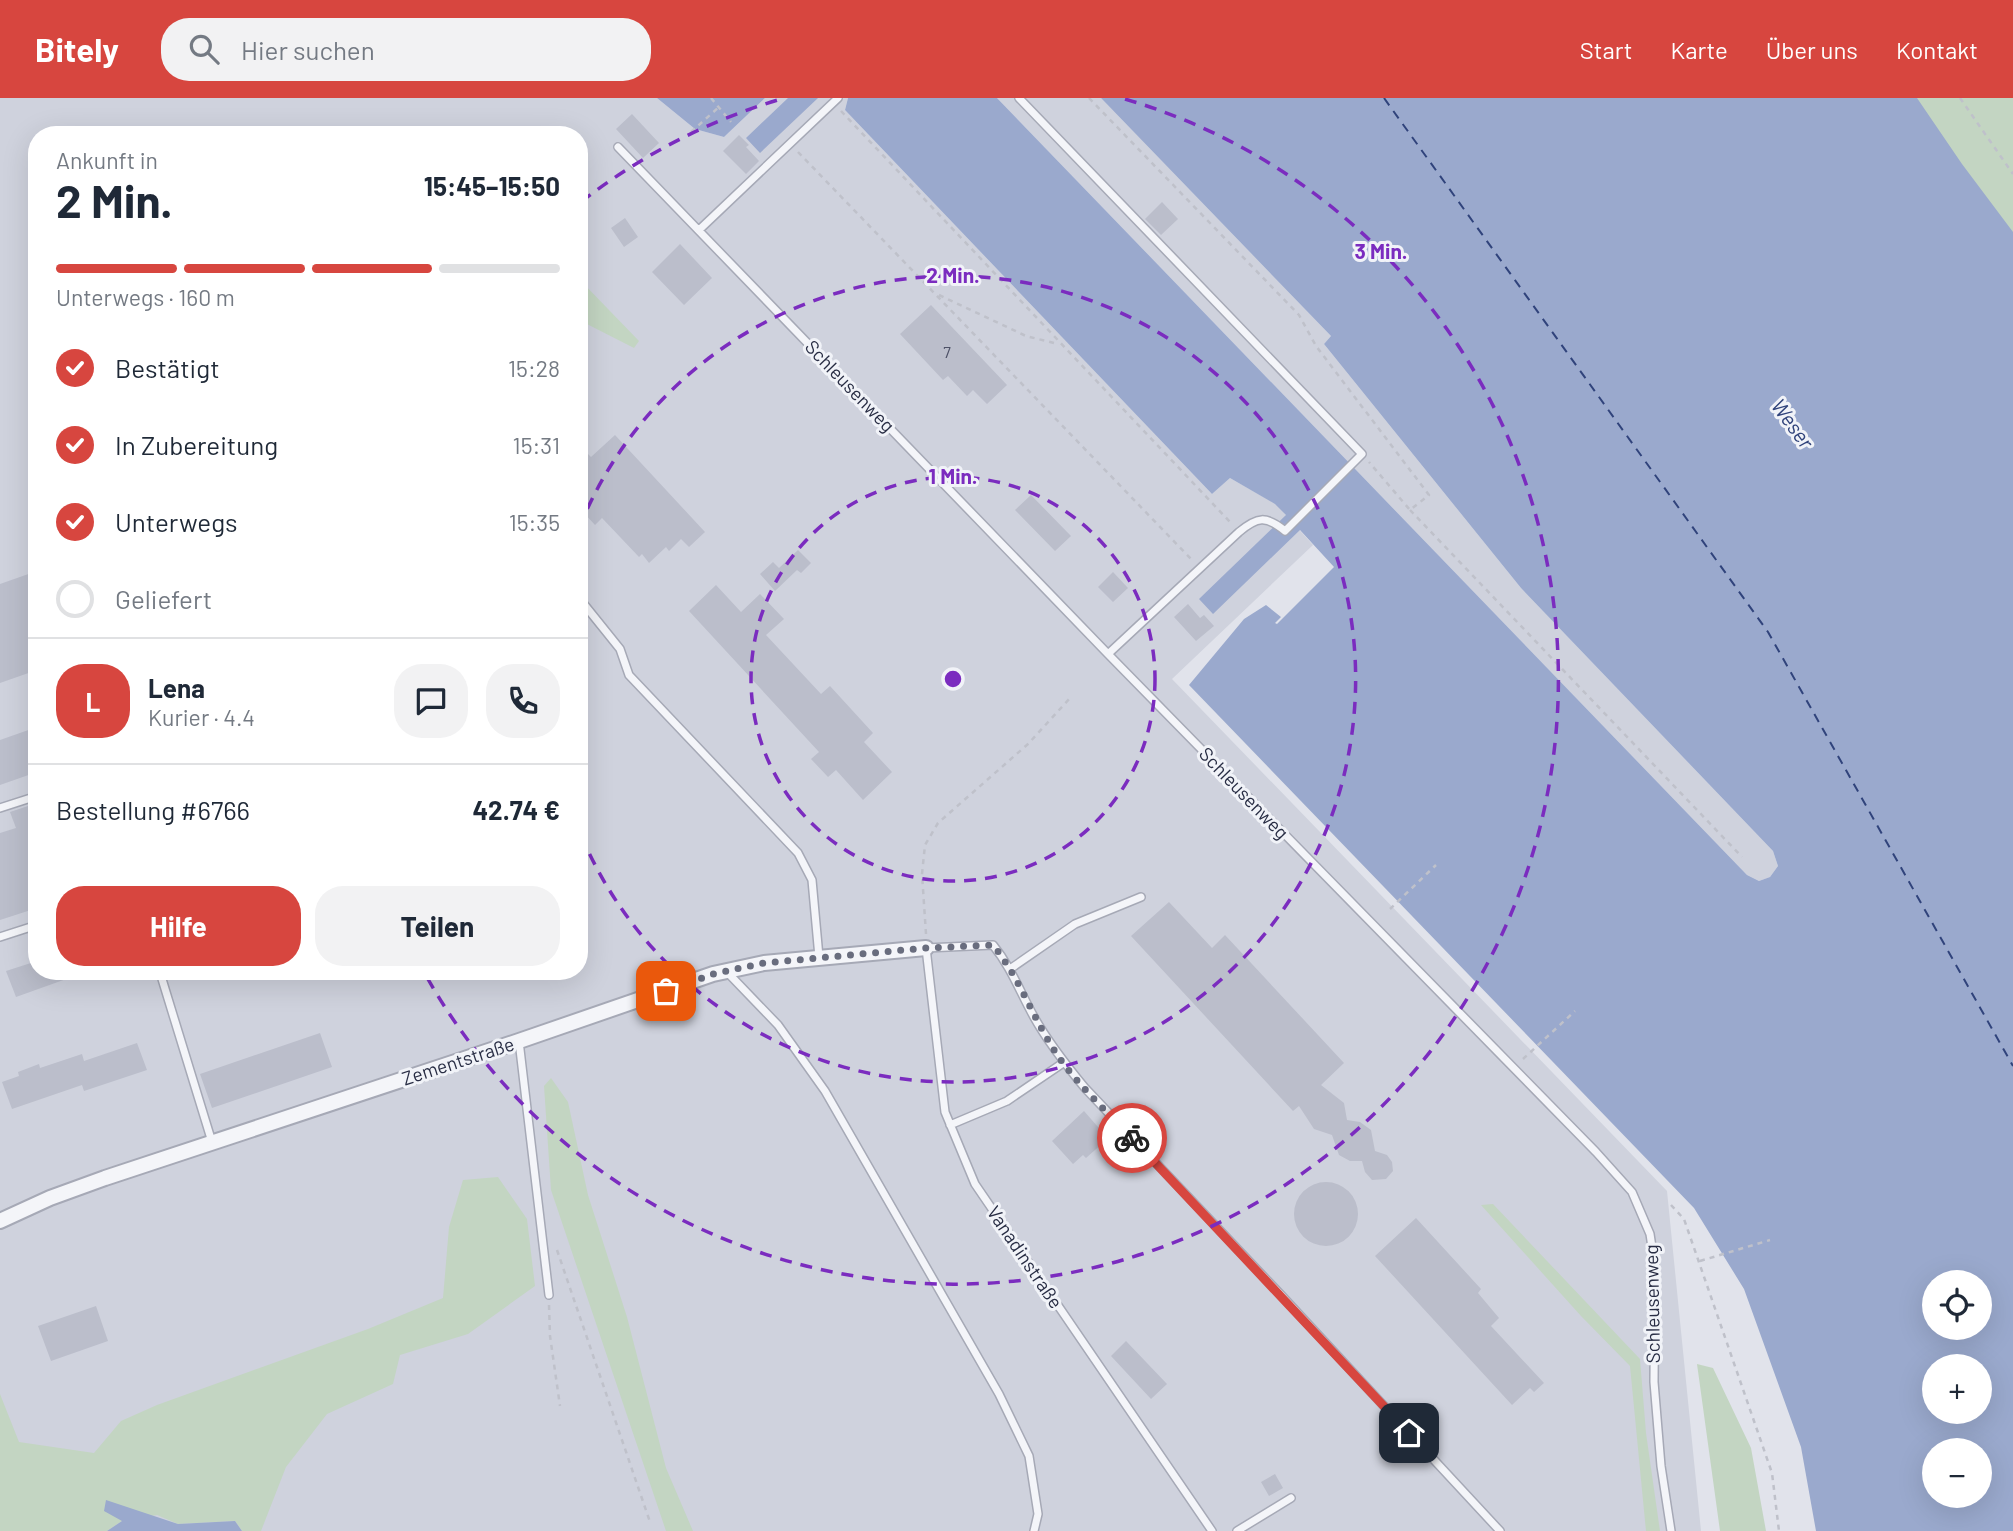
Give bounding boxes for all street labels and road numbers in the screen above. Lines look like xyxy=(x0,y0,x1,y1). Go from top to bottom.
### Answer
street label: Schleusenweg xyxy=(801,335,900,436)
street label: Schleusenweg xyxy=(1195,742,1294,843)
street label: Zementstraße xyxy=(399,1032,517,1090)
street label: Vanadinstraße xyxy=(983,1201,1068,1312)
street label: Schleusenweg xyxy=(1639,1244,1664,1364)

